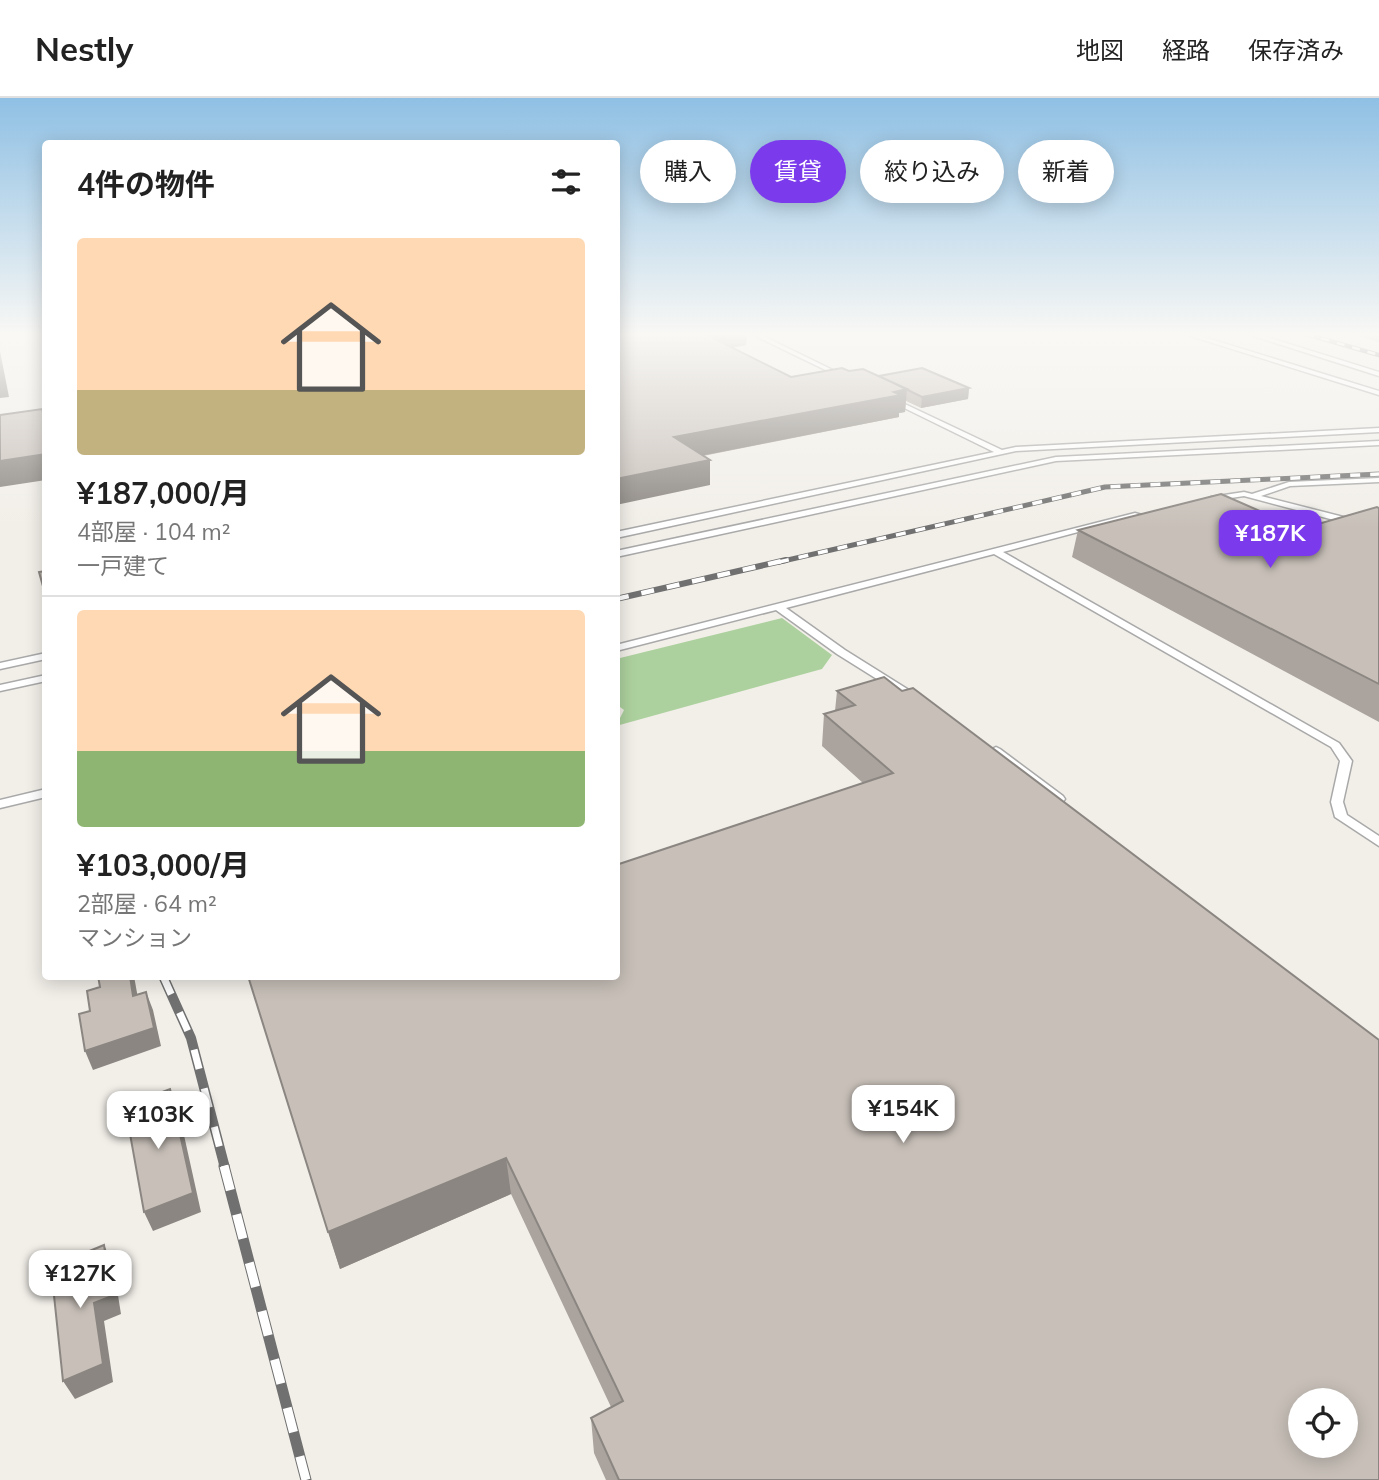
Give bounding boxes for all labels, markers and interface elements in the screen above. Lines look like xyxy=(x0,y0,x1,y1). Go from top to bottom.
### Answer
text: Nestly xyxy=(35,28,133,69)
text: 地図 xyxy=(1076,35,1124,65)
text: 経路 xyxy=(1162,35,1210,65)
text: 保存済み xyxy=(1248,35,1344,65)
chip: 購入 xyxy=(640,140,736,203)
chip: 賃貸 xyxy=(750,140,846,203)
chip: 絞り込み xyxy=(860,140,1004,203)
chip: 新着 xyxy=(1018,140,1114,203)
icon: filters xyxy=(547,163,585,201)
text: 4件の物件 xyxy=(77,165,215,203)
icon: home xyxy=(268,284,394,410)
text: ¥187,000/月 xyxy=(77,474,250,512)
pin: ¥187K xyxy=(1221,510,1319,570)
text: 4部屋 · 104 m² xyxy=(77,517,230,546)
text: ¥187K xyxy=(1235,518,1305,547)
text: 一戸建て xyxy=(77,551,169,580)
icon: home xyxy=(268,656,394,782)
text: ¥103,000/月 xyxy=(77,846,250,884)
text: 2部屋 · 64 m² xyxy=(77,889,217,918)
text: マンション xyxy=(77,923,192,952)
pin: ¥154K xyxy=(854,1086,952,1145)
pin: ¥103K xyxy=(109,1091,207,1151)
text: ¥154K xyxy=(868,1093,938,1122)
text: ¥103K xyxy=(123,1099,193,1128)
pin: ¥127K xyxy=(31,1250,129,1310)
text: ¥127K xyxy=(45,1258,115,1287)
map controls xyxy=(1288,1388,1358,1458)
button: locate xyxy=(1288,1388,1358,1458)

